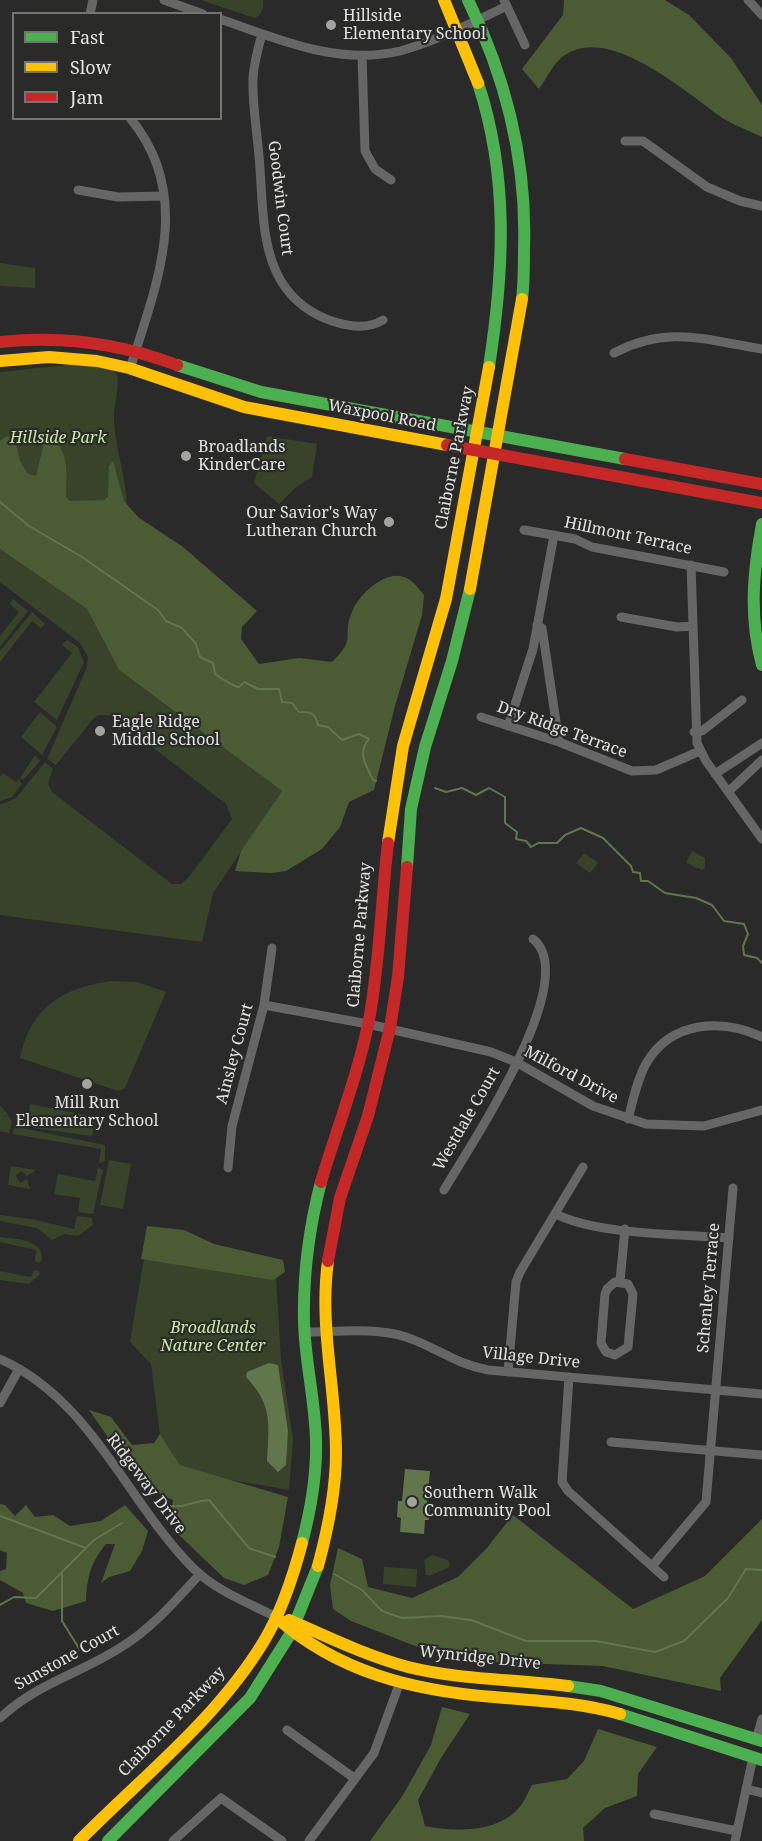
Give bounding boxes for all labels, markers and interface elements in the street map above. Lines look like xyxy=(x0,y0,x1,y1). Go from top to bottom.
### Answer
place label: Hillside Elementary School xyxy=(343,6,486,44)
legend xyxy=(12,12,222,120)
marker: Hillside Elementary School xyxy=(324,18,338,32)
text: Fast xyxy=(70,25,105,49)
text: Slow xyxy=(70,55,111,79)
text: Jam xyxy=(70,85,104,109)
street label: Goodwin Court xyxy=(263,140,297,256)
street label: Claiborne Parkway xyxy=(432,385,478,531)
street label: Waxpool Road xyxy=(326,396,438,436)
park label: Hillside Park xyxy=(10,428,106,448)
place label: Broadlands KinderCare xyxy=(198,437,285,475)
marker: Broadlands KinderCare xyxy=(179,449,193,463)
place label: Our Savior's Way Lutheran Church xyxy=(246,503,377,541)
street label: Hillmont Terrace xyxy=(562,513,694,559)
marker: Our Savior's Way Lutheran Church xyxy=(382,515,396,529)
street label: Dry Ridge Terrace xyxy=(494,698,630,762)
place label: Eagle Ridge Middle School xyxy=(112,712,220,750)
marker: Eagle Ridge Middle School xyxy=(93,724,107,738)
street label: Claiborne Parkway xyxy=(344,862,376,1008)
street label: Ainsley Court xyxy=(212,1002,258,1106)
street label: Milford Drive xyxy=(521,1042,621,1108)
street label: Westdale Court xyxy=(430,1064,504,1174)
marker: Mill Run Elementary School xyxy=(80,1077,94,1091)
place label: Mill Run Elementary School xyxy=(15,1093,159,1131)
street label: Schenley Terrace xyxy=(694,1222,724,1354)
park label: Broadlands Nature Center xyxy=(161,1318,265,1356)
street label: Village Drive xyxy=(481,1343,581,1373)
street label: Ridgeway Drive xyxy=(102,1430,190,1538)
place label: Southern Walk Community Pool xyxy=(424,1483,551,1521)
marker: Southern Walk Community Pool xyxy=(405,1495,419,1509)
street label: Sunstone Court xyxy=(11,1621,123,1695)
street label: Wynridge Drive xyxy=(418,1642,542,1674)
street label: Claiborne Parkway xyxy=(115,1663,229,1781)

